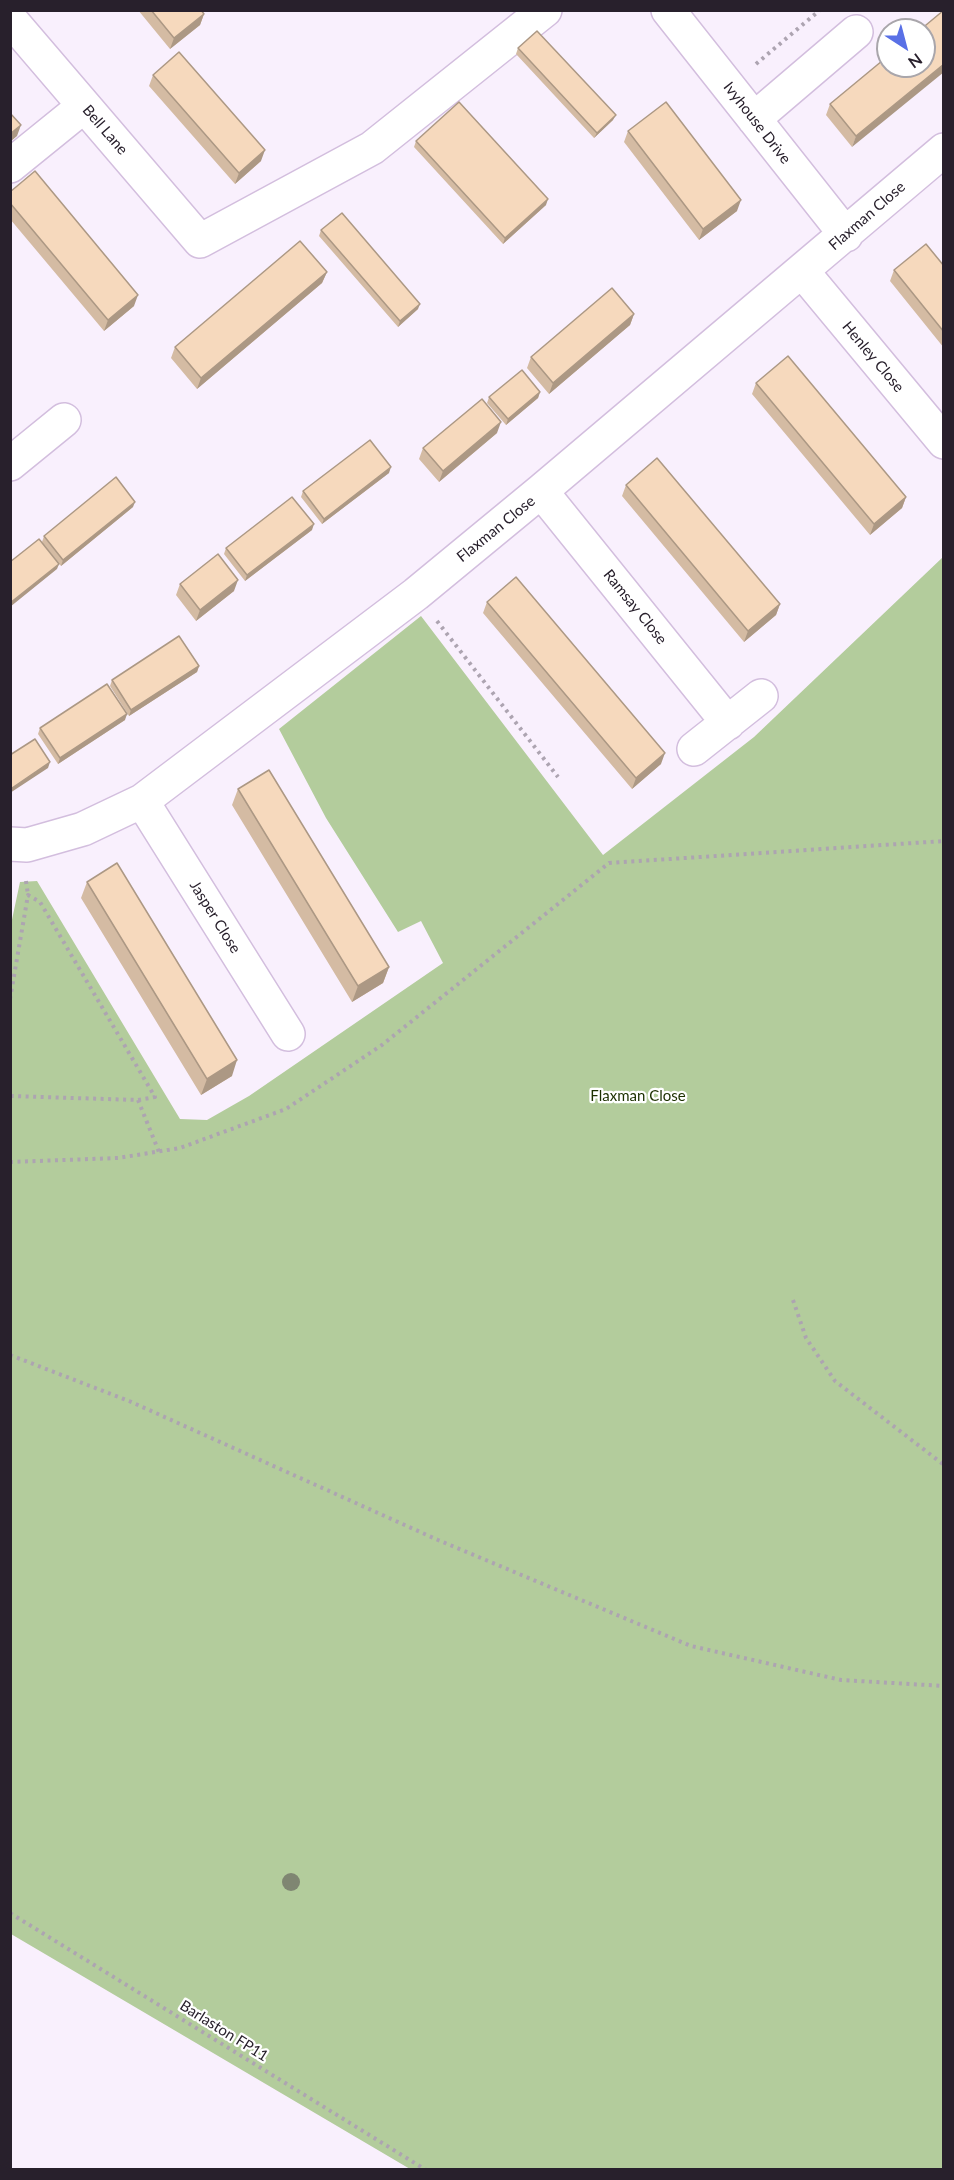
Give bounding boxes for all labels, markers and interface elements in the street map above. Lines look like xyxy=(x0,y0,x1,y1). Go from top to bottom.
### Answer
north arrow xyxy=(876,18,936,78)
text: N xyxy=(905,50,926,73)
street label: Ivyhouse Drive xyxy=(720,79,794,167)
street label: Bell Lane xyxy=(79,102,131,158)
street label: Flaxman Close xyxy=(825,178,909,254)
street label: Henley Close xyxy=(838,318,908,396)
street label: Flaxman Close xyxy=(453,492,539,566)
street label: Ramsay Close xyxy=(599,566,671,648)
street label: Jasper Close xyxy=(186,877,244,957)
park label: Flaxman Close xyxy=(590,1087,686,1105)
street label: Barlaston FP11 xyxy=(176,1997,272,2065)

